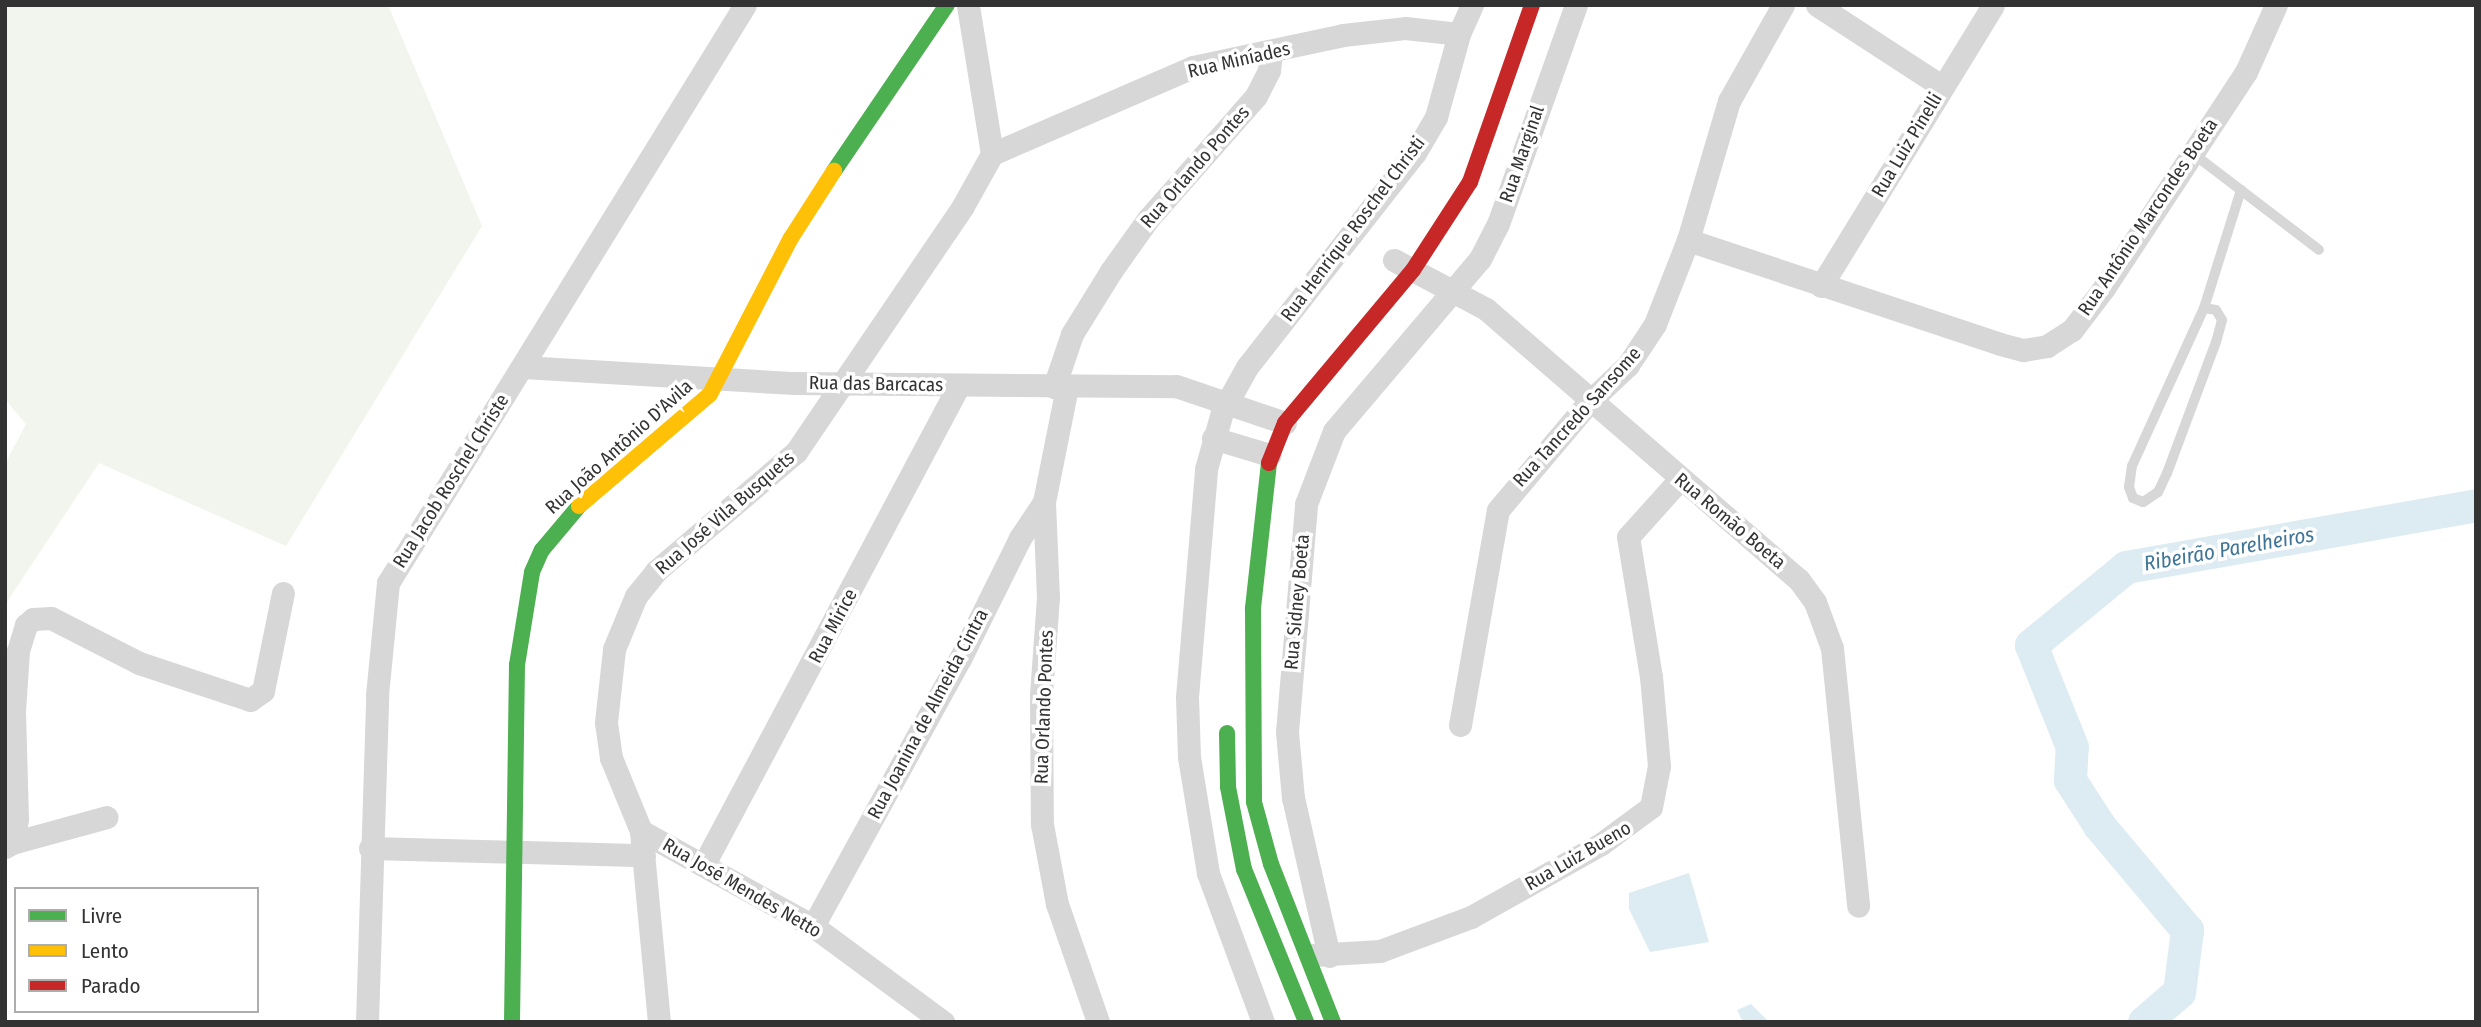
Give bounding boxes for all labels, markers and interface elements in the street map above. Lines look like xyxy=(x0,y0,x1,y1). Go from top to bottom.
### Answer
street label: Rua Miníades xyxy=(1186,37,1292,83)
street label: Rua Luiz Pinelli xyxy=(1867,89,1947,201)
street label: Rua Orlando Pontes xyxy=(1136,101,1254,233)
street label: Rua Marginal xyxy=(1495,102,1549,206)
street label: Rua Antônio Marcondes Boeta xyxy=(2073,114,2223,320)
street label: Rua Henrique Roschel Christi xyxy=(1276,132,1430,326)
street label: Rua Tancredo Sansome xyxy=(1508,342,1646,492)
street label: Rua das Barcacas xyxy=(809,371,943,397)
street label: Rua João Antônio D'Avila xyxy=(541,375,697,519)
street label: Rua Jacob Roschel Christe xyxy=(388,390,514,572)
street label: Rua José Vila Busquets xyxy=(651,446,799,580)
street label: Rua Romão Boeta xyxy=(1670,468,1790,574)
water label: Ribeirão Parelheiros xyxy=(2142,522,2316,576)
street label: Rua Sidney Boeta xyxy=(1280,533,1314,671)
street label: Rua Mirice xyxy=(804,585,862,667)
street label: Rua Joanina de Almeida Cintra xyxy=(863,605,993,823)
street label: Rua Orlando Pontes xyxy=(1030,629,1058,785)
street label: Rua Luiz Bueno xyxy=(1521,816,1635,896)
street label: Rua José Mendes Netto xyxy=(659,833,825,943)
legend xyxy=(14,887,259,1013)
text: Livre xyxy=(81,903,122,929)
text: Lento xyxy=(81,938,129,964)
text: Parado xyxy=(81,973,140,999)

